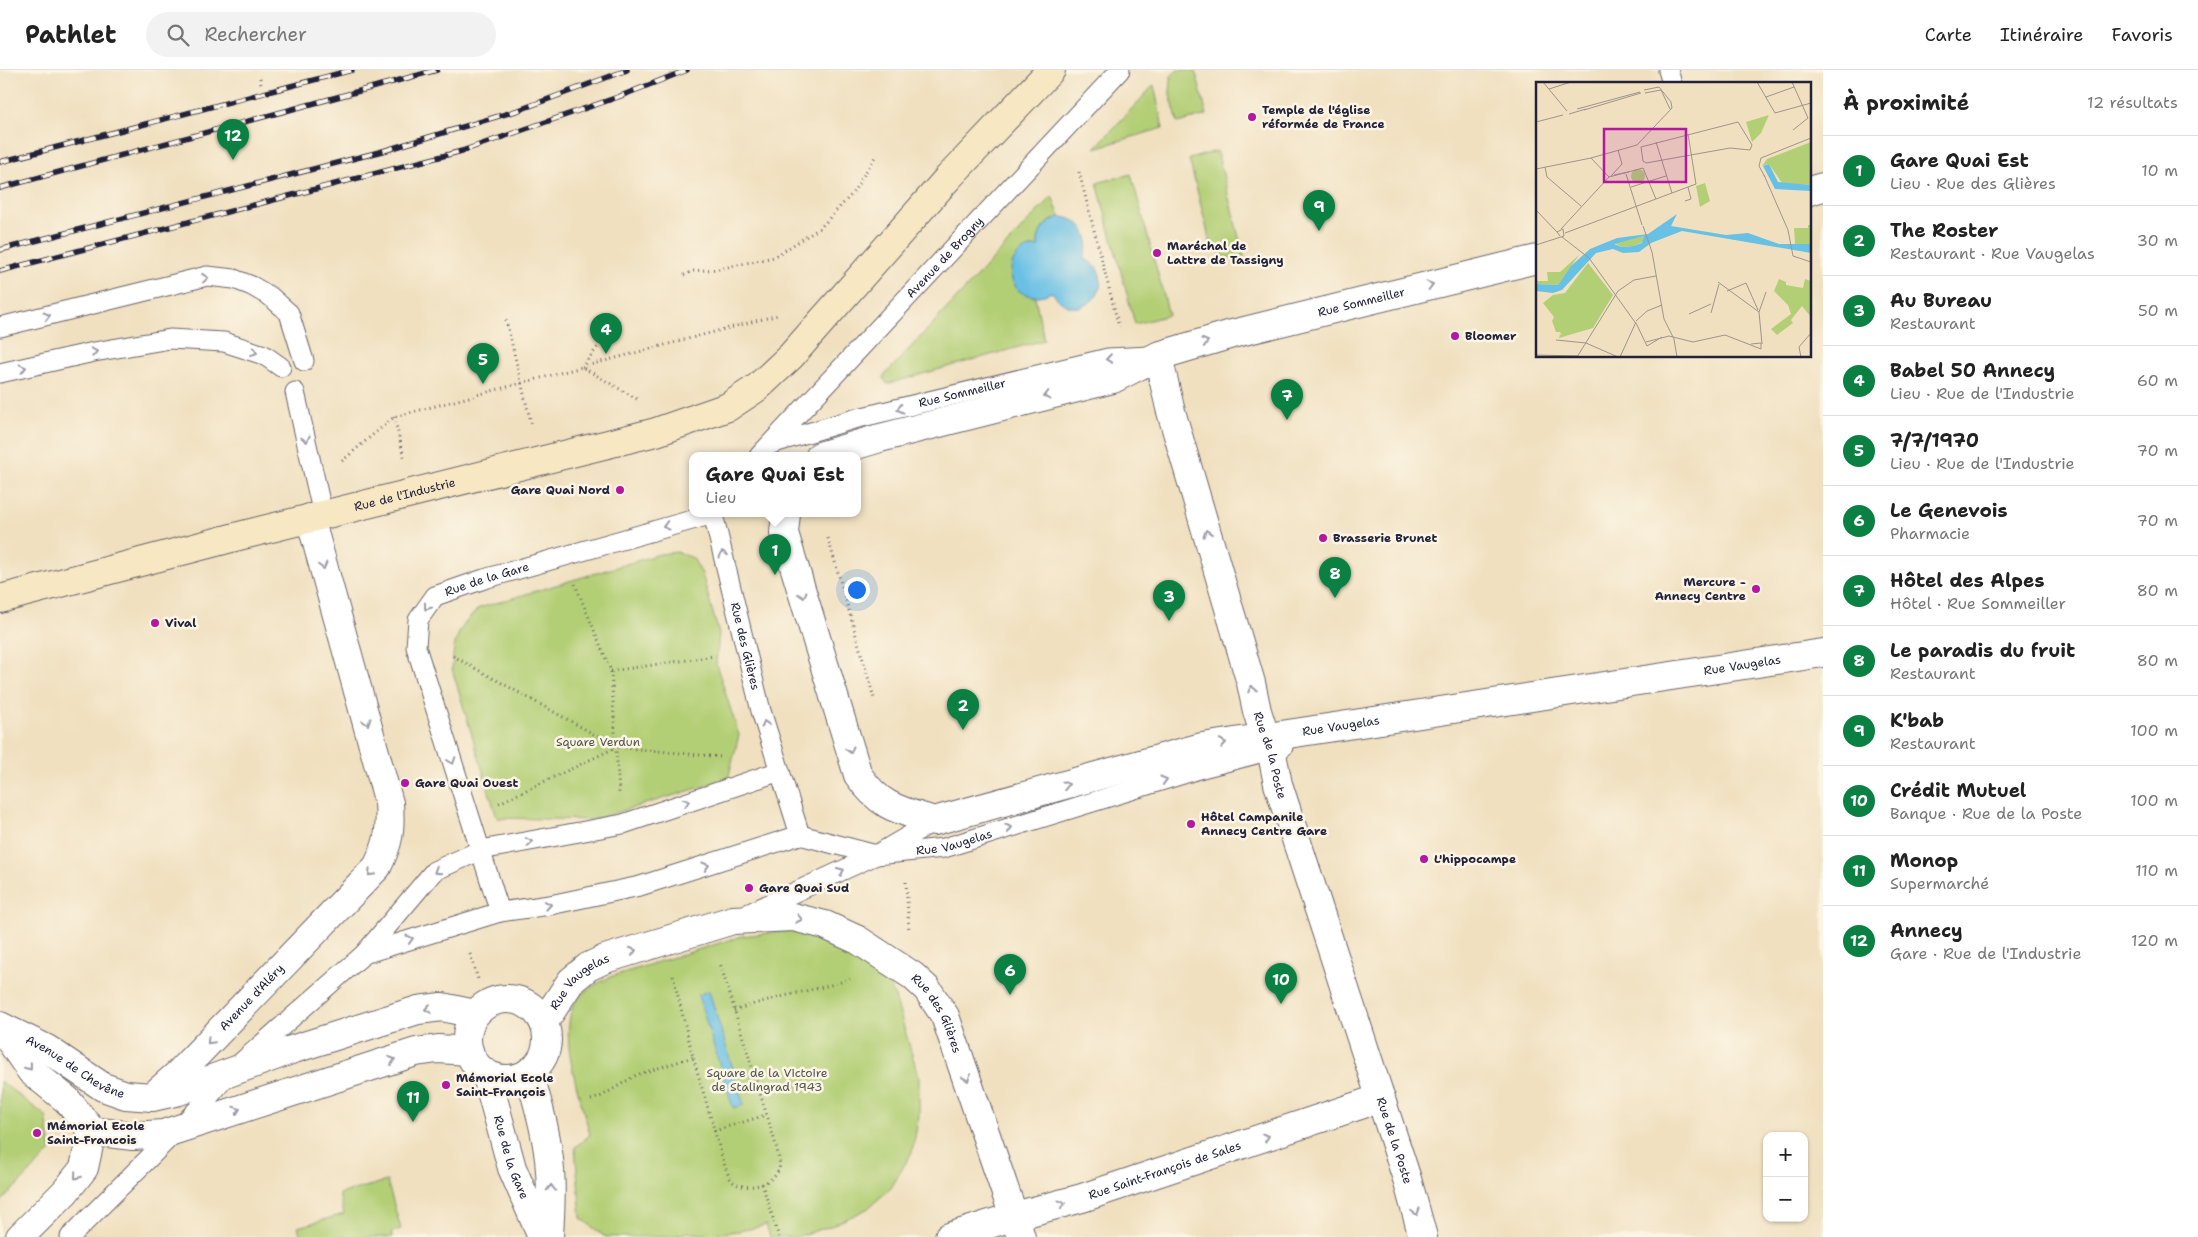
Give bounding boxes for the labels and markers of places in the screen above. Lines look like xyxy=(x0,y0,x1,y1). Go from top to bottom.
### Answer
place label: Temple de l'église réformée de France xyxy=(1262,102,1385,132)
marker: Temple de l'église réformée de France xyxy=(1246,111,1258,123)
pin: 12 xyxy=(217,119,249,160)
pin: 9 xyxy=(1303,190,1335,231)
place label: Maréchal de Lattre de Tassigny xyxy=(1167,238,1284,268)
marker: Maréchal de Lattre de Tassigny xyxy=(1151,247,1163,259)
pin: 4 xyxy=(590,313,622,354)
place label: Bloomer xyxy=(1465,328,1517,344)
marker: Bloomer xyxy=(1449,330,1461,342)
pin: 5 xyxy=(467,343,499,384)
pin: 7 xyxy=(1271,379,1303,420)
place label: Gare Quai Nord xyxy=(511,482,610,498)
marker: Gare Quai Nord xyxy=(614,484,626,496)
place label: Brasserie Brunet xyxy=(1333,530,1438,546)
marker: Brasserie Brunet xyxy=(1317,532,1329,544)
pin: 1 xyxy=(759,534,791,575)
pin: 8 xyxy=(1319,557,1351,598)
place label: Mercure - Annecy Centre xyxy=(1655,574,1746,604)
pin: 3 xyxy=(1153,580,1185,621)
marker: Mercure - Annecy Centre xyxy=(1750,583,1762,595)
place label: Vival xyxy=(165,615,196,631)
marker: Vival xyxy=(149,617,161,629)
pin: 2 xyxy=(947,689,979,730)
place label: Gare Quai Ouest xyxy=(415,775,519,791)
marker: Gare Quai Ouest xyxy=(399,777,411,789)
place label: Hôtel Campanile Annecy Centre Gare xyxy=(1201,809,1327,839)
marker: Hôtel Campanile Annecy Centre Gare xyxy=(1185,818,1197,830)
place label: L'hippocampe xyxy=(1434,851,1516,867)
marker: L'hippocampe xyxy=(1418,853,1430,865)
place label: Gare Quai Sud xyxy=(759,880,849,896)
marker: Gare Quai Sud xyxy=(743,882,755,894)
pin: 6 xyxy=(994,954,1026,995)
pin: 10 xyxy=(1265,963,1297,1004)
place label: Mémorial Ecole Saint-François xyxy=(456,1070,554,1100)
marker: Mémorial Ecole Saint-François xyxy=(440,1079,452,1091)
pin: 11 xyxy=(397,1081,429,1122)
place label: Mémorial Ecole Saint-Francois xyxy=(47,1118,145,1148)
marker: Mémorial Ecole Saint-Francois xyxy=(31,1127,43,1139)

